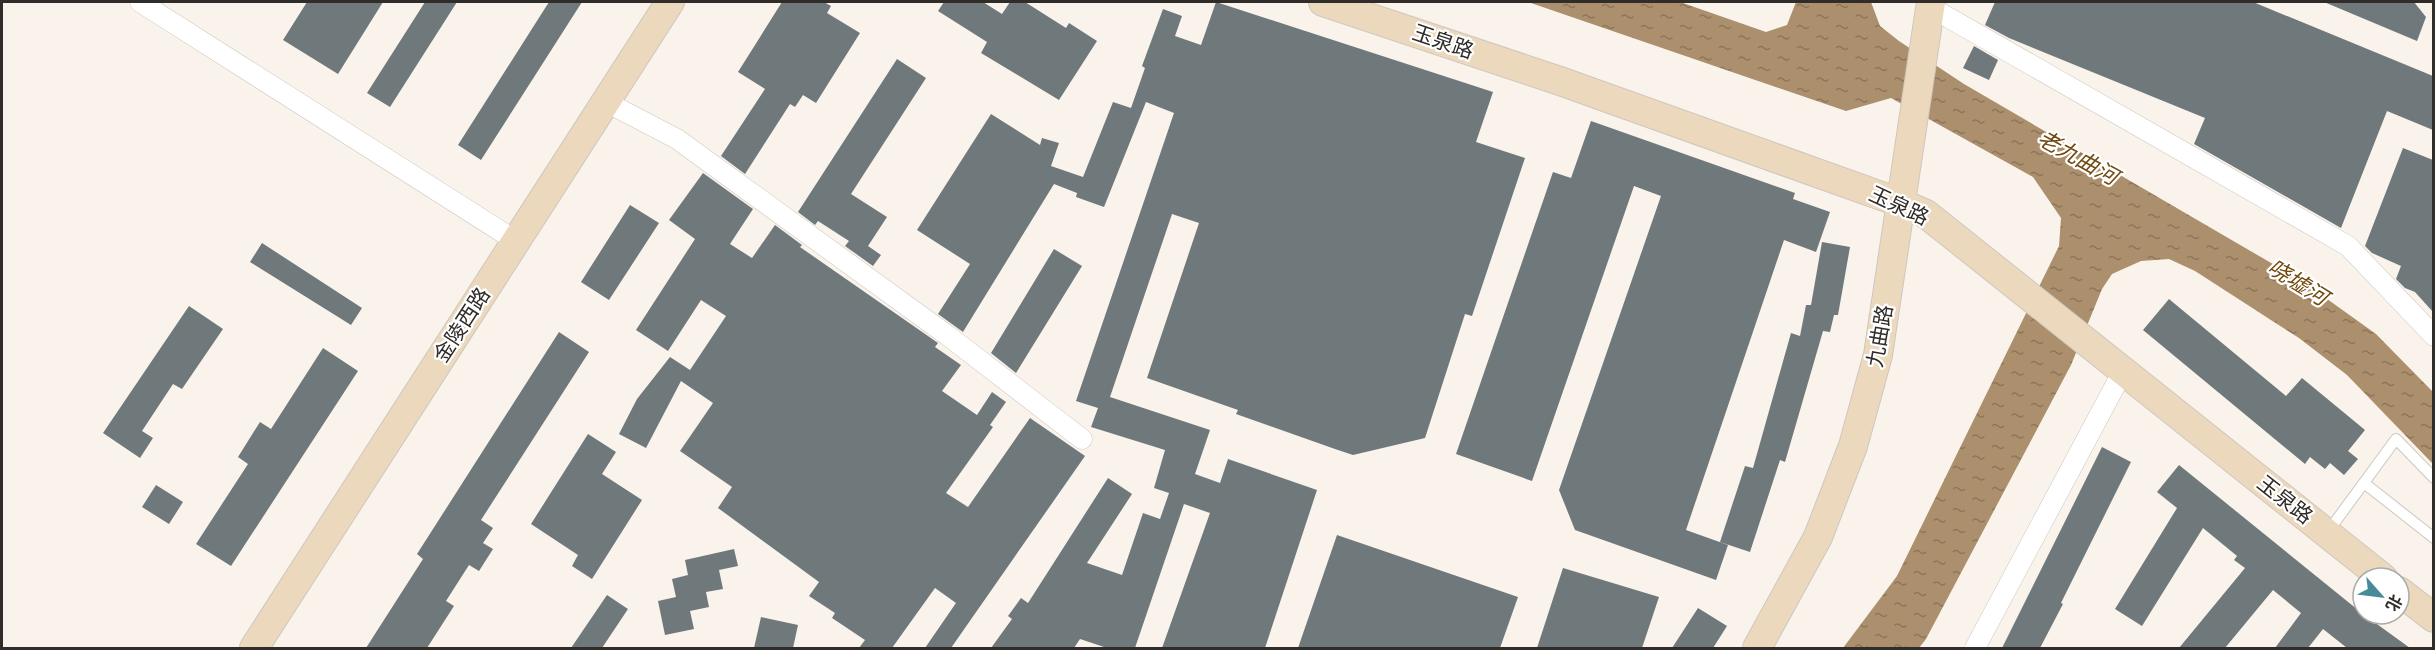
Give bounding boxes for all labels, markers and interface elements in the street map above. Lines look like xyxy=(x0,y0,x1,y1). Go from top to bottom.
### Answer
street label: 玉泉路 xyxy=(1408,20,1477,66)
water label: 老九曲河 xyxy=(2032,126,2125,194)
street label: 玉泉路 xyxy=(1864,182,1933,233)
water label: 哓墟河 xyxy=(2262,255,2335,315)
street label: 金陵西路 xyxy=(429,283,497,368)
street label: 九曲路 xyxy=(1863,303,1900,370)
street label: 玉泉路 xyxy=(2251,471,2317,531)
north arrow xyxy=(2351,566,2411,626)
text: 北 xyxy=(2380,590,2405,614)

